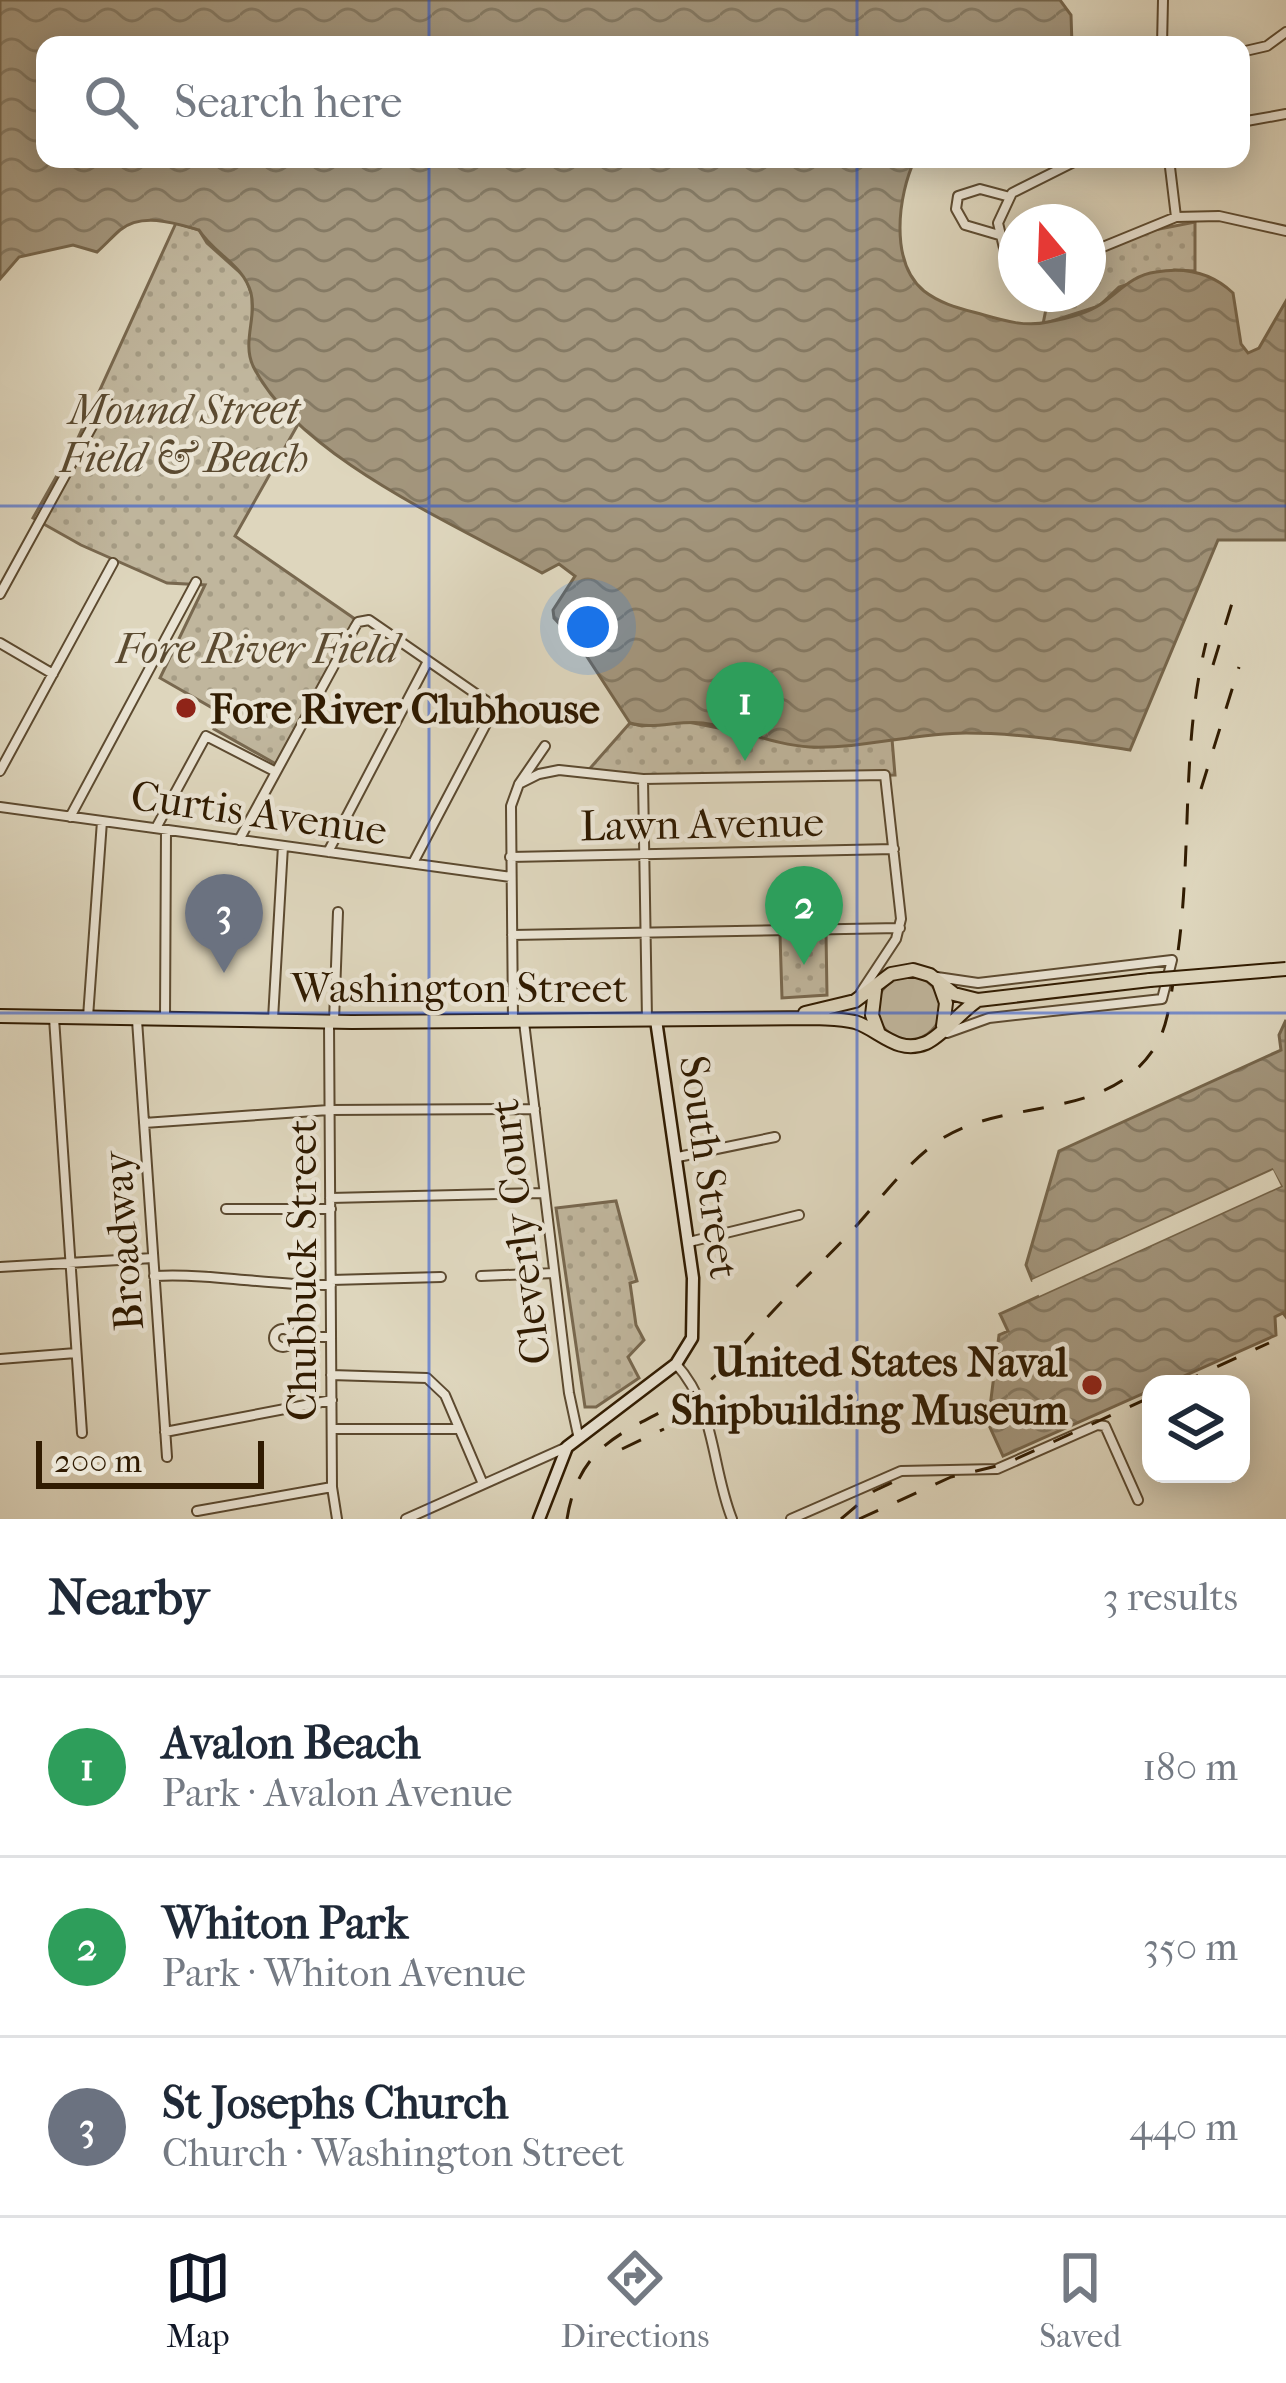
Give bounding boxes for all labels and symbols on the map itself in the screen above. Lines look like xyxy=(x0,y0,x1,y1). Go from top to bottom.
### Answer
north arrow xyxy=(998,204,1106,312)
park label: Mound Street Field & Beach xyxy=(58,386,308,483)
your location xyxy=(558,597,618,657)
park label: Fore River Field xyxy=(114,625,403,674)
pin: 1 xyxy=(706,662,784,761)
place label: Fore River Clubhouse xyxy=(210,685,600,734)
marker: Fore River Clubhouse xyxy=(173,695,199,721)
street label: Curtis Avenue xyxy=(128,771,390,856)
street label: Lawn Avenue xyxy=(579,798,825,851)
pin: 2 xyxy=(765,866,843,965)
pin: 3 xyxy=(185,874,263,973)
street label: Washington Street xyxy=(290,964,627,1013)
street label: South Street xyxy=(669,1053,748,1282)
street label: Cleverly Court xyxy=(480,1096,561,1367)
street label: Chubbuck Street xyxy=(278,1119,327,1421)
street label: Broadway xyxy=(93,1148,154,1332)
place label: United States Naval Shipbuilding Museum xyxy=(671,1338,1069,1435)
marker: United States Naval Shipbuilding Museum xyxy=(1079,1372,1105,1398)
scale bar xyxy=(36,1435,264,1488)

